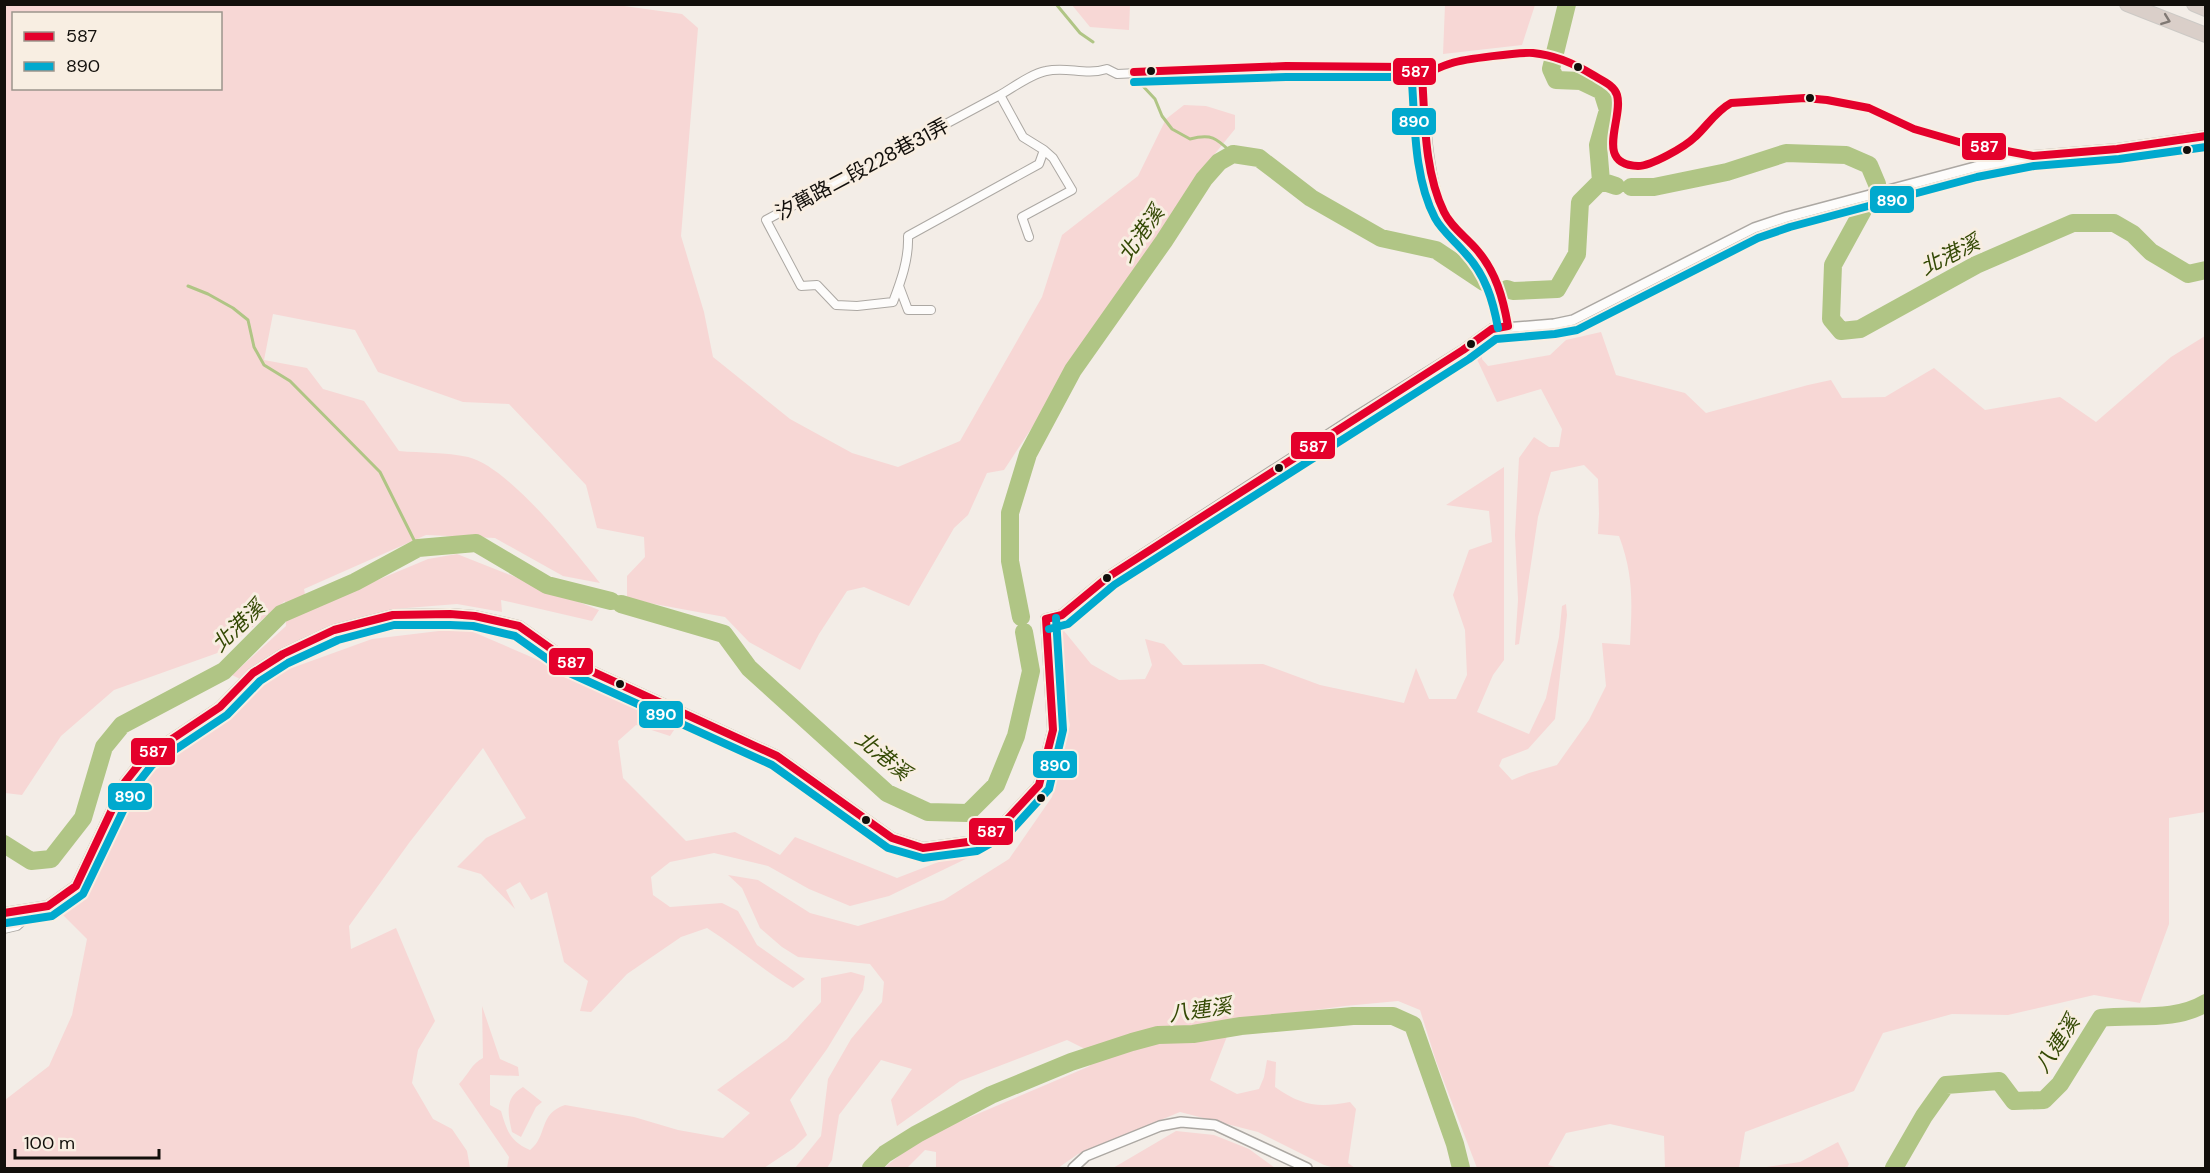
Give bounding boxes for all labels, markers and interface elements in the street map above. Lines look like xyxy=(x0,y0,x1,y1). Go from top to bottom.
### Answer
legend xyxy=(12,12,222,90)
one-way arrow xyxy=(2160,12,2171,25)
text: 587 xyxy=(66,24,97,48)
text: 890 xyxy=(66,54,100,78)
line badge: 587 xyxy=(1392,57,1437,86)
text: 587 xyxy=(1401,61,1430,82)
unlabelled marker xyxy=(1572,61,1584,73)
unlabelled marker xyxy=(1145,65,1157,77)
unlabelled marker xyxy=(1804,92,1816,104)
line badge: 890 xyxy=(1391,107,1437,136)
text: 890 xyxy=(1398,111,1430,132)
street label: 汐萬路二段228巷31弄 xyxy=(771,112,953,226)
line badge: 587 xyxy=(1961,132,2007,161)
text: 587 xyxy=(1970,136,1999,157)
unlabelled marker xyxy=(2181,144,2193,156)
line badge: 890 xyxy=(1869,185,1915,214)
text: 890 xyxy=(1876,190,1908,211)
water label: 北港溪 xyxy=(1111,198,1172,268)
water label: 北港溪 xyxy=(1916,227,1987,282)
unlabelled marker xyxy=(1465,338,1477,350)
line badge: 587 xyxy=(1290,431,1336,460)
text: 587 xyxy=(1299,436,1328,457)
unlabelled marker xyxy=(1273,462,1285,474)
unlabelled marker xyxy=(1101,572,1113,584)
water label: 北港溪 xyxy=(206,592,273,658)
line badge: 587 xyxy=(548,647,594,676)
text: 587 xyxy=(557,652,586,673)
unlabelled marker xyxy=(614,678,626,690)
line badge: 890 xyxy=(638,700,684,729)
text: 890 xyxy=(645,704,677,725)
water label: 北港溪 xyxy=(850,725,919,789)
line badge: 587 xyxy=(130,737,176,766)
text: 587 xyxy=(139,741,168,762)
line badge: 890 xyxy=(1032,750,1078,779)
text: 890 xyxy=(1039,755,1071,776)
line badge: 890 xyxy=(107,782,153,811)
text: 890 xyxy=(114,786,146,807)
unlabelled marker xyxy=(1035,792,1047,804)
unlabelled marker xyxy=(860,814,872,826)
line badge: 587 xyxy=(968,817,1014,846)
text: 587 xyxy=(977,821,1006,842)
water label: 八連溪 xyxy=(1167,991,1236,1028)
water label: 八連溪 xyxy=(2028,1007,2088,1078)
scale bar xyxy=(15,1122,159,1160)
text: 100 m xyxy=(24,1131,75,1155)

